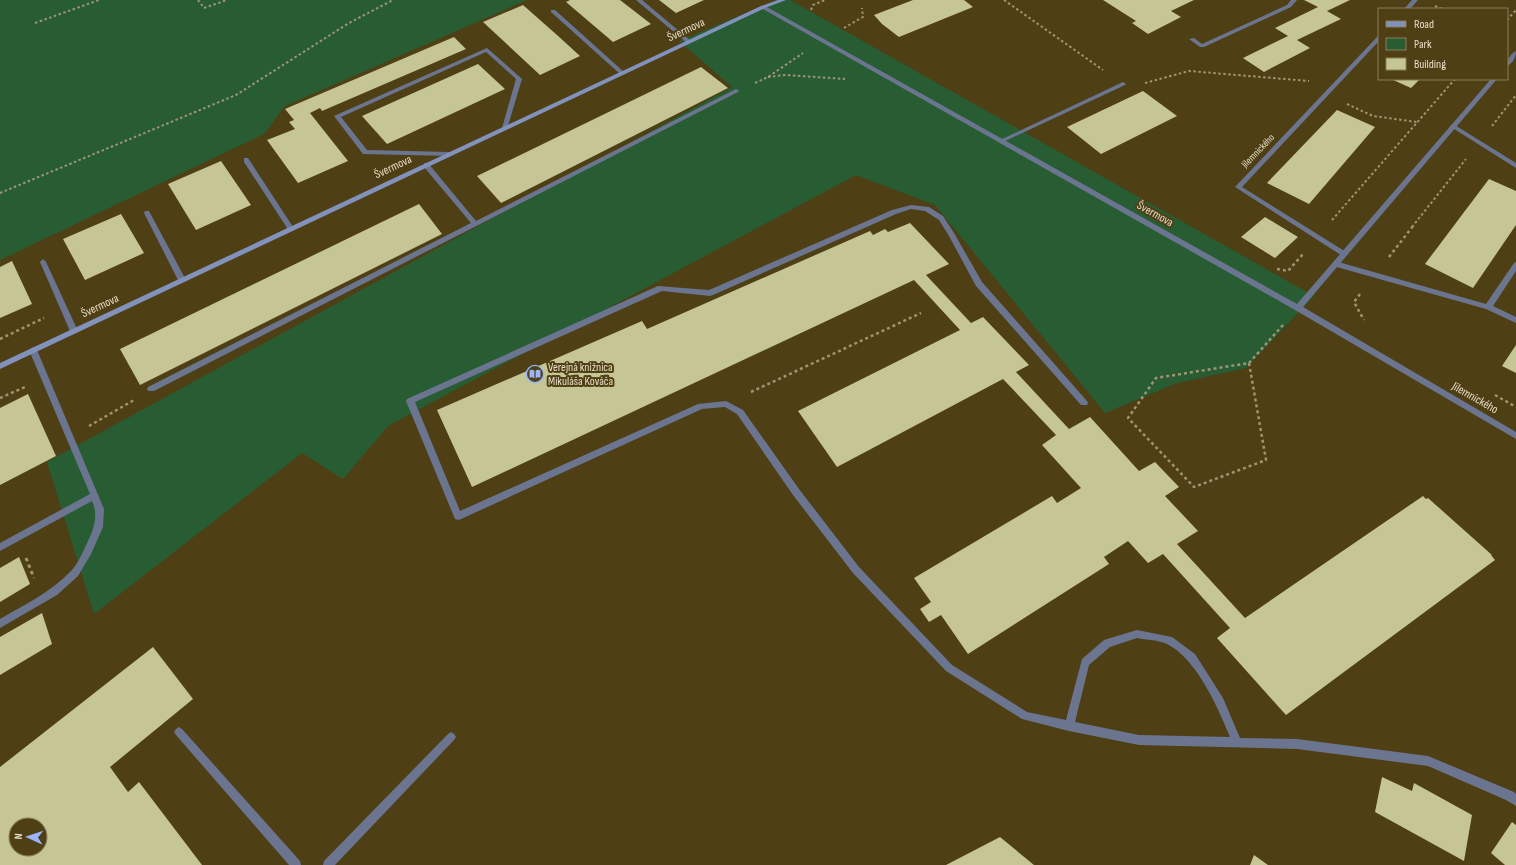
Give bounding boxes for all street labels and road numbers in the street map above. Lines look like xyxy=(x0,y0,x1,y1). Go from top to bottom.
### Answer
street label: Švermova xyxy=(665,15,707,45)
street label: Jilemnického xyxy=(1238,132,1277,171)
street label: Švermova xyxy=(372,152,414,182)
street label: Švermova xyxy=(1134,198,1176,230)
street label: Švermova xyxy=(79,291,121,321)
street label: Jilemnického xyxy=(1448,378,1501,417)

